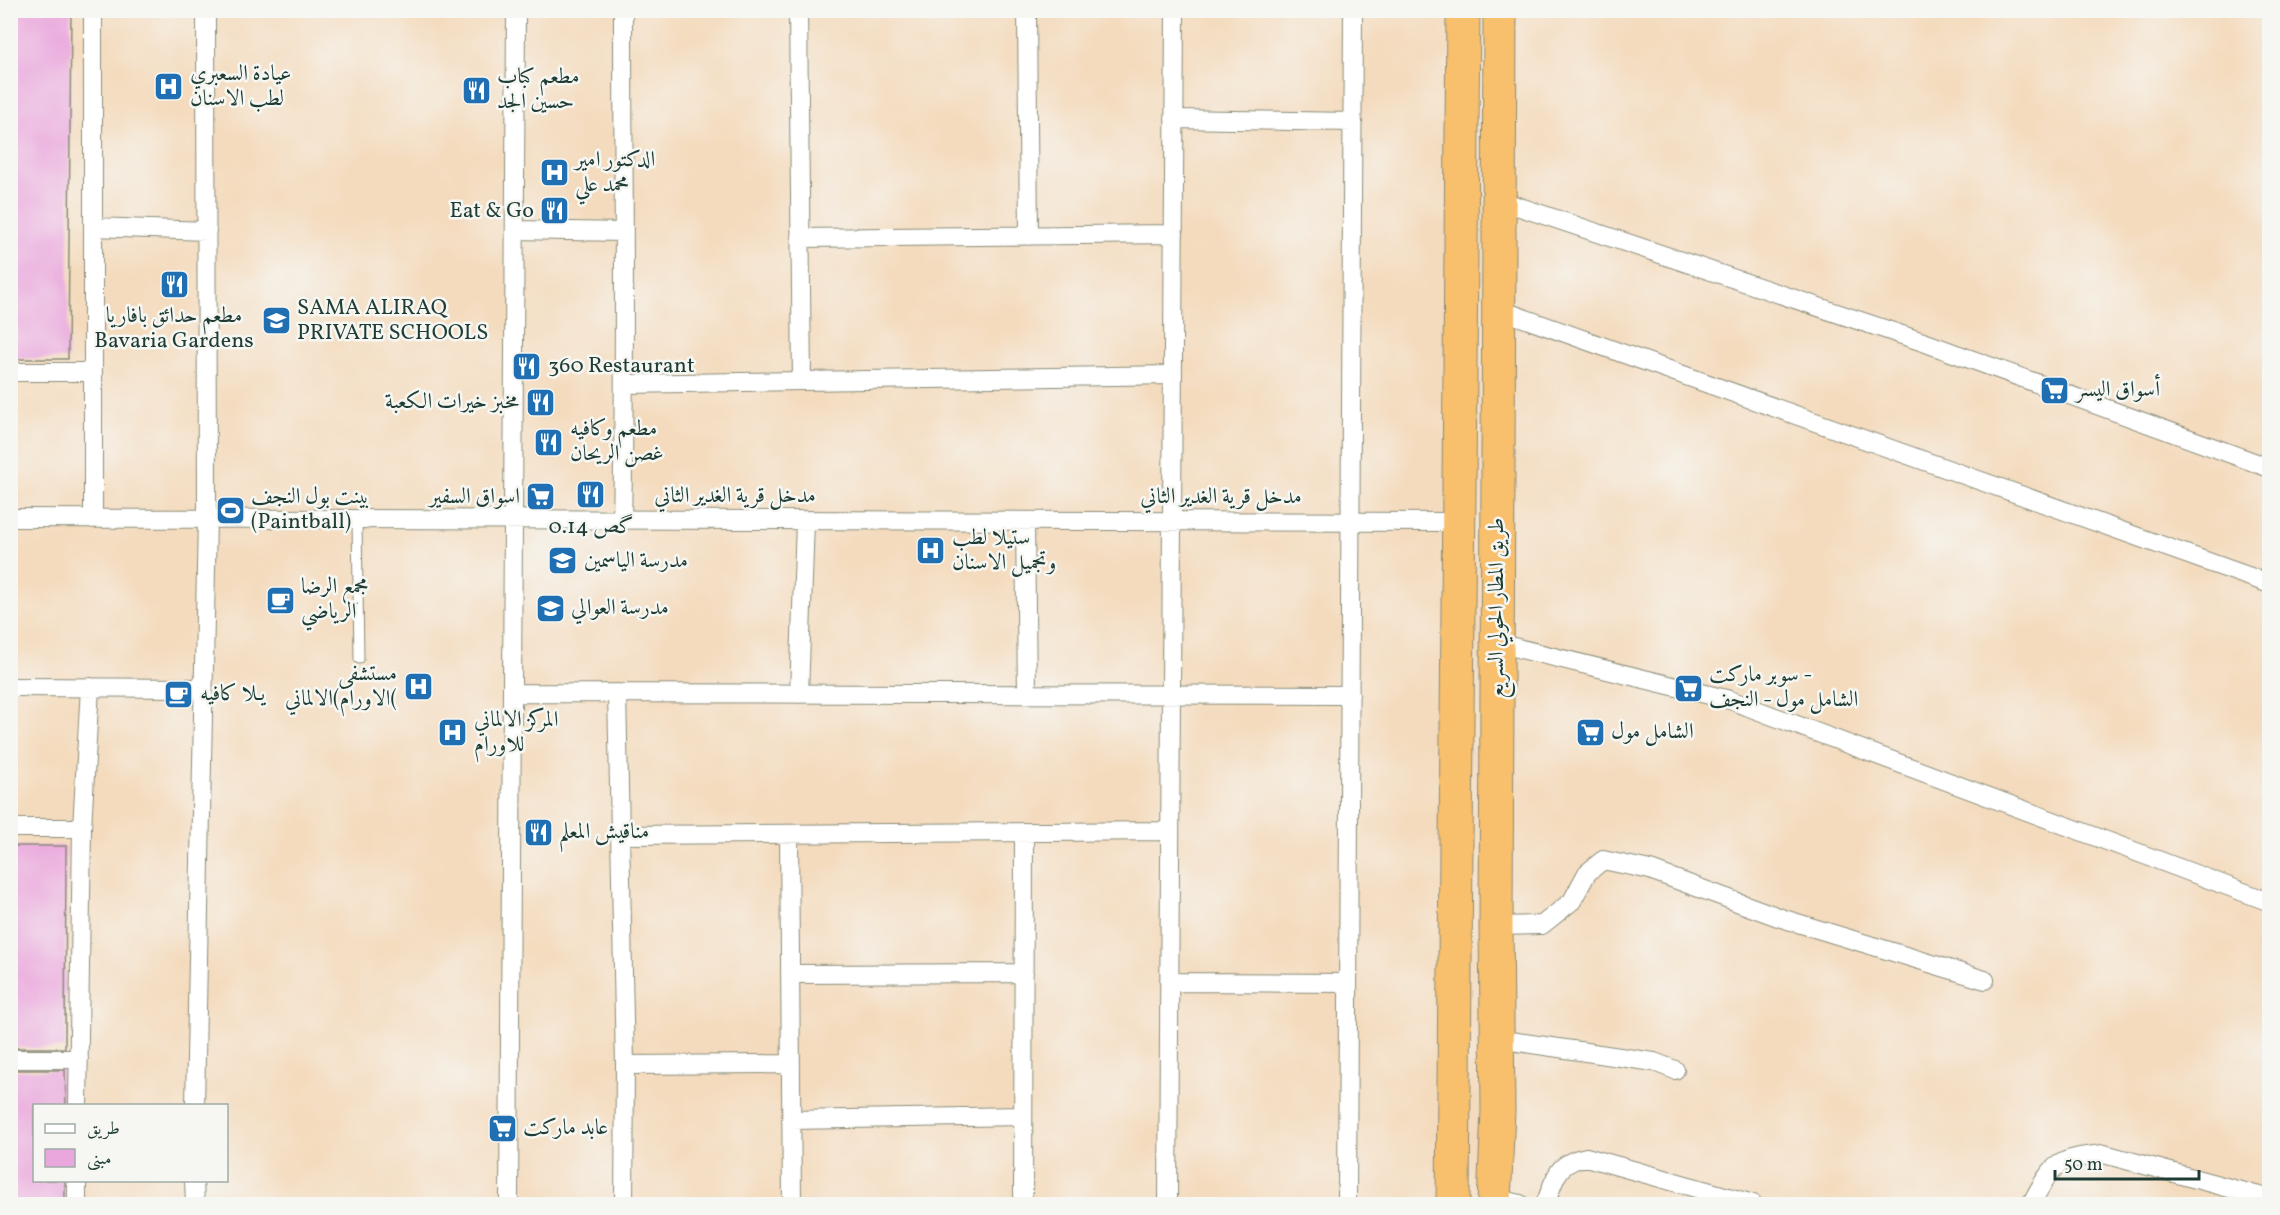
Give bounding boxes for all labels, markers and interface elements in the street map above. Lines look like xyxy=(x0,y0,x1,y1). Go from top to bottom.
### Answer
place label: عيادة السعبري لطب الاسنان xyxy=(190,59,291,115)
place label: مطعم كباب حسين الجد xyxy=(497,62,580,118)
hospital icon: عيادة السعبري لطب الاسنان xyxy=(153,71,185,103)
restaurant icon: مطعم كباب حسين الجد xyxy=(460,74,492,106)
place label: الدكتور امير محمد علي xyxy=(573,145,655,205)
hospital icon: الدكتور امير محمد علي xyxy=(538,157,570,189)
restaurant icon: Eat & Go xyxy=(539,195,571,227)
place label: Eat & Go xyxy=(450,196,534,227)
restaurant icon: مطعم حدائق بافاريا Bavaria Gardens xyxy=(158,268,190,300)
place label: SAMA ALIRAQ PRIVATE SCHOOLS xyxy=(297,293,488,349)
place label: مطعم حدائق بافاريا Bavaria Gardens xyxy=(94,301,254,357)
school or university icon: SAMA ALIRAQ PRIVATE SCHOOLS xyxy=(260,305,292,337)
restaurant icon: 360 Restaurant xyxy=(511,350,543,382)
place label: 360 Restaurant xyxy=(548,351,695,382)
place label: أسواق اليسر xyxy=(2074,373,2161,406)
supermarket icon: أسواق اليسر xyxy=(2039,374,2071,406)
restaurant icon: مخبز خيرات الكعبة xyxy=(524,386,556,418)
place label: مخبز خيرات الكعبة xyxy=(385,387,520,418)
place label: مطعم وكافيه غصن الريحان xyxy=(570,414,664,470)
restaurant icon: مطعم وكافيه غصن الريحان xyxy=(533,426,565,458)
restaurant icon: گص 0.14 xyxy=(575,479,607,511)
supermarket icon: اسواق السفير xyxy=(525,481,557,513)
street label: مدخل قرية الغدير الثاني xyxy=(654,481,816,513)
place label: بينت بول النجف (Paintball) xyxy=(251,482,370,538)
place label: اسواق السفير xyxy=(427,482,520,513)
street label: مدخل قرية الغدير الثاني xyxy=(1140,482,1302,514)
sports icon: بينت بول النجف (Paintball) xyxy=(214,494,246,526)
place label: گص 0.14 xyxy=(549,512,633,543)
street label: طريق المطار الحولي السريع xyxy=(1482,518,1515,698)
place label: ستيلا لطب وتجميل الاسنان xyxy=(952,523,1056,579)
hospital icon: ستيلا لطب وتجميل الاسنان xyxy=(915,535,947,567)
school or university icon: مدرسة الياسمين xyxy=(547,545,579,577)
place label: مدرسة الياسمين xyxy=(584,546,688,577)
place label: مجمع الرضا الرياضي xyxy=(301,572,369,631)
cafe icon: مجمع الرضا الرياضي xyxy=(264,584,296,616)
school or university icon: مدرسة العوالي xyxy=(534,592,566,624)
place label: مدرسة العوالي xyxy=(571,593,669,625)
place label: مستشفى الاورام)الالماني( xyxy=(285,659,397,717)
place label: سوبر ماركت - الشامل مول - النجف xyxy=(1709,660,1858,716)
hospital icon: مستشفى الاورام)الالماني( xyxy=(402,671,434,703)
supermarket icon: سوبر ماركت - الشامل مول - النجف xyxy=(1672,672,1704,704)
cafe icon: يـلا كافيه xyxy=(163,678,195,710)
place label: يـلا كافيه xyxy=(200,679,267,710)
place label: المركز الالماني للاورام xyxy=(474,705,559,763)
supermarket icon: الشامل مول xyxy=(1574,716,1606,748)
hospital icon: المركز الالماني للاورام xyxy=(437,717,469,749)
place label: الشامل مول xyxy=(1611,717,1694,748)
restaurant icon: مناقيش المعلم xyxy=(522,816,554,848)
place label: مناقيش المعلم xyxy=(559,817,649,853)
legend xyxy=(33,1104,228,1182)
supermarket icon: عابد ماركت xyxy=(486,1112,518,1144)
place label: عابد ماركت xyxy=(523,1113,608,1144)
text: طريق xyxy=(87,1117,120,1142)
scale bar xyxy=(2055,1143,2199,1181)
text: مبنى xyxy=(87,1147,112,1172)
text: 50 m xyxy=(2064,1153,2103,1178)

